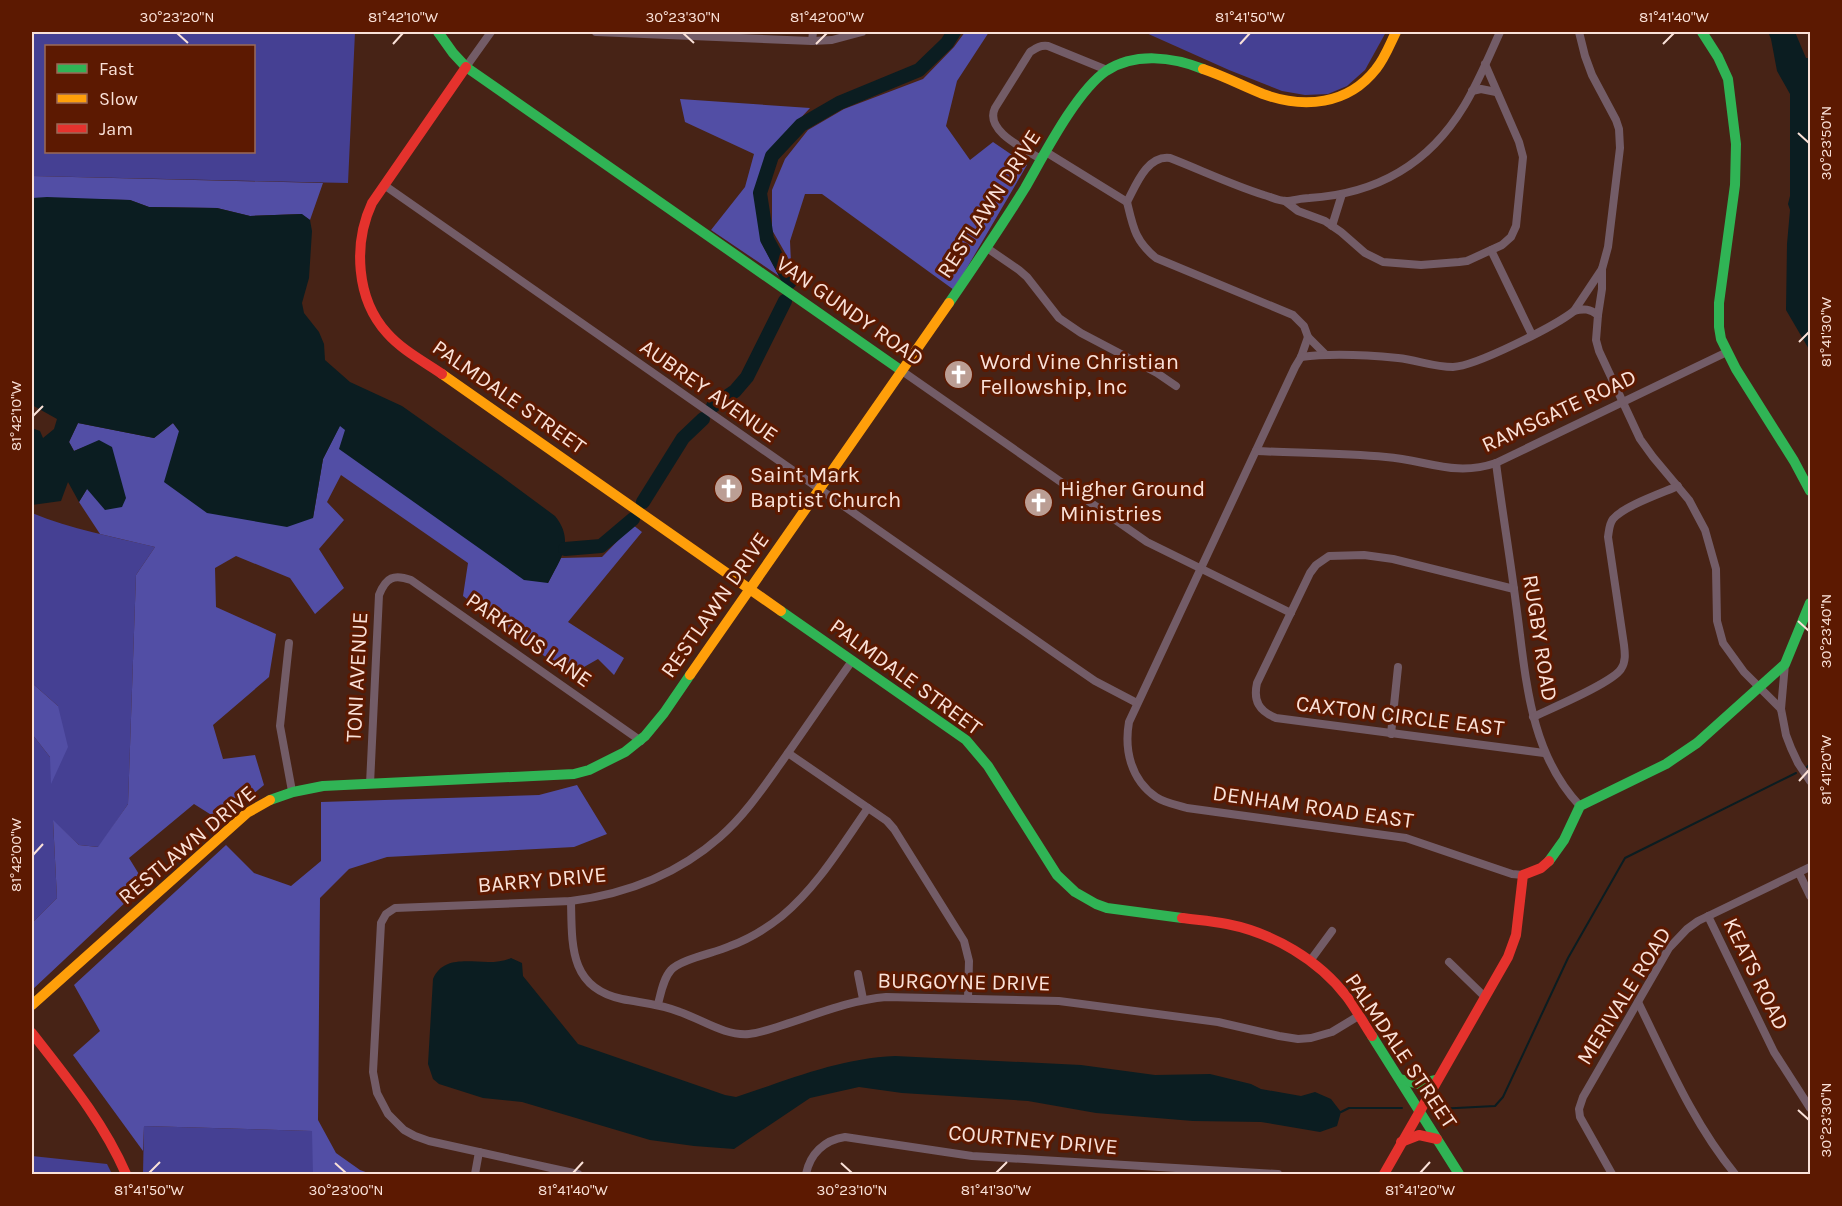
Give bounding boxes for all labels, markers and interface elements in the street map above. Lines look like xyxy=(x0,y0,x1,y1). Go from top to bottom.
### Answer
text: 30°23'20"N xyxy=(140,8,214,26)
text: 81°42'10"W xyxy=(368,8,439,26)
text: 30°23'30"N xyxy=(645,8,721,26)
text: 81°42'00"W xyxy=(790,8,865,26)
text: 81°41'50"W xyxy=(1215,8,1286,26)
text: 81°41'40"W xyxy=(1639,8,1710,26)
legend xyxy=(45,45,255,153)
text: Fast xyxy=(99,58,134,80)
text: Slow xyxy=(99,88,138,110)
text: 30°23'50"N xyxy=(1817,106,1835,180)
text: Jam xyxy=(99,118,133,140)
street label: RESTLAWN DRIVE xyxy=(931,125,1047,283)
street label: VAN GUNDY ROAD xyxy=(771,250,929,372)
text: 81°41'30"W xyxy=(1817,296,1835,367)
street label: PALMDALE STREET xyxy=(427,334,591,460)
street label: AUBREY AVENUE xyxy=(635,334,783,448)
place label: Word Vine Christian Fellowship, Inc xyxy=(980,349,1179,400)
church icon: Word Vine Christian Fellowship, Inc xyxy=(943,359,975,391)
street label: RAMSGATE ROAD xyxy=(1478,364,1640,458)
text: 81°42'10"W xyxy=(7,380,25,451)
place label: Saint Mark Baptist Church xyxy=(750,462,901,513)
church icon: Saint Mark Baptist Church xyxy=(713,472,745,504)
place label: Higher Ground Ministries xyxy=(1060,476,1205,527)
church icon: Higher Ground Ministries xyxy=(1023,486,1055,518)
street label: RESTLAWN DRIVE xyxy=(655,527,775,683)
street label: RUGBY ROAD xyxy=(1517,573,1563,703)
street label: PARKRUS LANE xyxy=(461,587,597,693)
text: 30°23'40"N xyxy=(1817,594,1835,668)
street label: TONI AVENUE xyxy=(341,611,373,743)
street label: PALMDALE STREET xyxy=(825,613,987,741)
street label: CAXTON CIRCLE EAST xyxy=(1294,690,1506,742)
text: 81°41'20"W xyxy=(1817,734,1835,805)
street label: RESTLAWN DRIVE xyxy=(113,780,261,910)
street label: DENHAM ROAD EAST xyxy=(1211,780,1415,834)
text: 81°42'00"W xyxy=(7,817,25,892)
street label: BARRY DRIVE xyxy=(476,861,608,899)
street label: KEATS ROAD xyxy=(1718,914,1794,1034)
street label: MERIVALE ROAD xyxy=(1571,922,1677,1070)
street label: BURGOYNE DRIVE xyxy=(877,967,1051,997)
street label: PALMDALE STREET xyxy=(1339,969,1463,1133)
text: 30°23'30"N xyxy=(1817,1082,1835,1158)
street label: COURTNEY DRIVE xyxy=(947,1120,1119,1160)
text: 81°41'50"W xyxy=(114,1181,185,1199)
text: 30°23'00"N xyxy=(308,1181,384,1199)
text: 81°41'40"W xyxy=(538,1181,609,1199)
text: 30°23'10"N xyxy=(816,1181,888,1199)
text: 81°41'30"W xyxy=(961,1181,1032,1199)
text: 81°41'20"W xyxy=(1385,1181,1456,1199)

